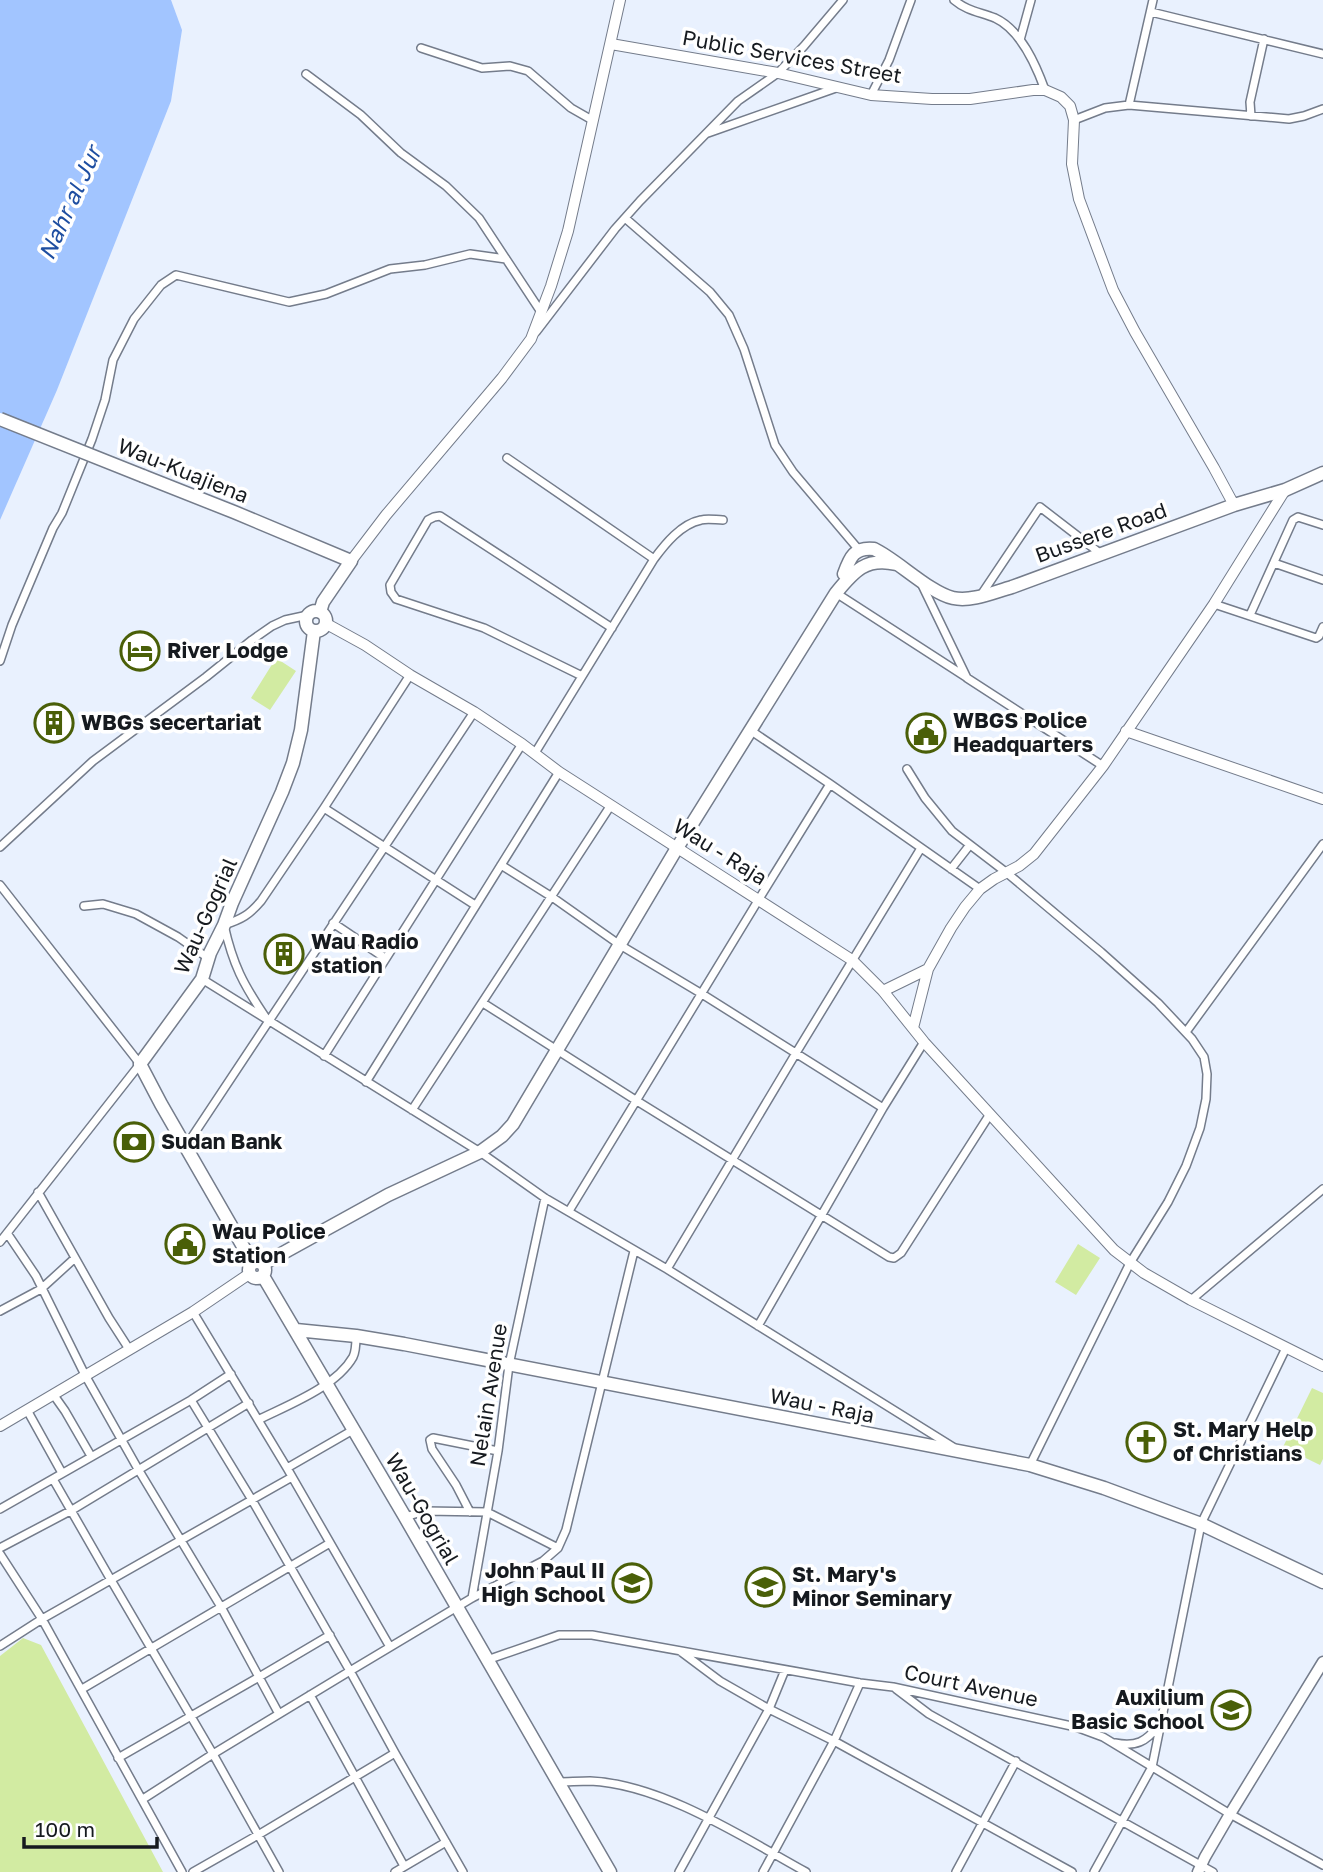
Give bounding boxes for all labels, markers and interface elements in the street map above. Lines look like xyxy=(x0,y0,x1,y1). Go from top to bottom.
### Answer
street label: Public Services Street xyxy=(680,24,904,88)
water label: Nahr al Jur xyxy=(32,139,108,264)
street label: Wau-Kuajiena xyxy=(114,432,253,508)
street label: Bussere Road xyxy=(1031,496,1170,568)
hotel icon: River Lodge xyxy=(119,630,161,672)
place label: River Lodge xyxy=(167,637,288,663)
building icon: WBGs secertariat xyxy=(33,702,75,744)
place label: WBGS Police Headquarters xyxy=(953,707,1094,757)
place label: WBGs secertariat xyxy=(81,709,261,735)
public building icon: WBGS Police Headquarters xyxy=(905,712,947,754)
street label: Wau - Raja xyxy=(669,812,772,890)
street label: Wau-Gogrial xyxy=(168,853,242,978)
place label: Wau Radio station xyxy=(311,928,419,978)
building icon: Wau Radio station xyxy=(263,933,305,975)
bank icon: Sudan Bank xyxy=(113,1121,155,1163)
place label: Sudan Bank xyxy=(161,1128,283,1154)
place label: Wau Police Station xyxy=(212,1218,326,1268)
public building icon: Wau Police Station xyxy=(164,1223,206,1265)
street label: Nelain Avenue xyxy=(464,1321,512,1468)
street label: Wau - Raja xyxy=(768,1382,877,1428)
place label: St. Mary Help of Christians xyxy=(1173,1416,1314,1466)
church icon: St. Mary Help of Christians xyxy=(1125,1421,1167,1463)
street label: Wau-Gogrial xyxy=(380,1448,465,1569)
place label: John Paul II High School xyxy=(481,1557,605,1607)
place label: St. Mary's Minor Seminary xyxy=(792,1561,952,1611)
school or university icon: John Paul II High School xyxy=(611,1562,653,1604)
school or university icon: St. Mary's Minor Seminary xyxy=(744,1566,786,1608)
street label: Court Avenue xyxy=(902,1658,1040,1712)
place label: Auxilium Basic School xyxy=(1071,1684,1204,1734)
school or university icon: Auxilium Basic School xyxy=(1210,1689,1252,1731)
scale bar xyxy=(24,1806,158,1850)
text: 100 m xyxy=(35,1816,95,1842)

